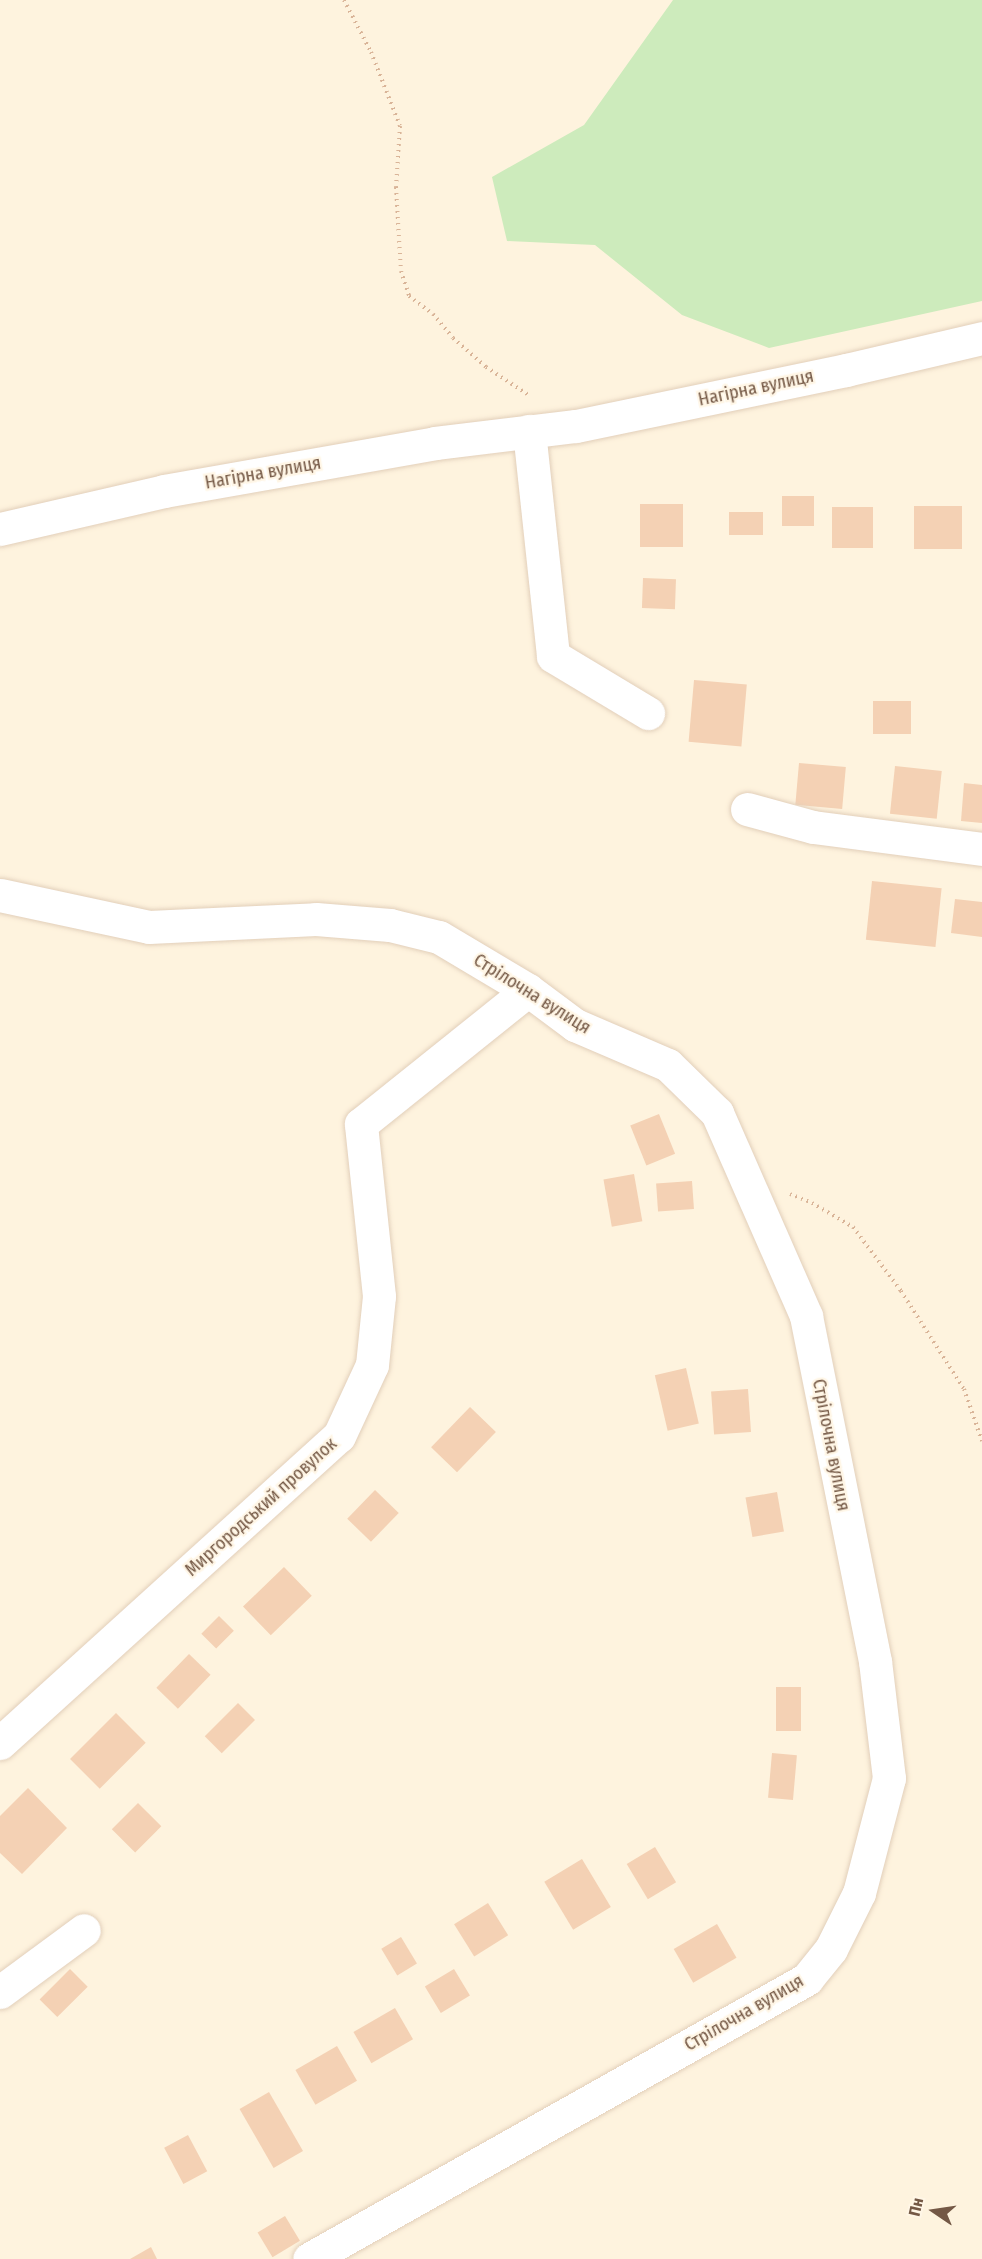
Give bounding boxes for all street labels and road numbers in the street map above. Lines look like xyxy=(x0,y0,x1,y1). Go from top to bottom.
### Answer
street label: Нагірна вулиця xyxy=(696,365,816,411)
street label: Нагірна вулиця xyxy=(203,452,323,494)
street label: Стрілочна вулиця xyxy=(469,949,595,1039)
street label: Стрілочна вулиця xyxy=(808,1377,854,1513)
street label: Миргородський провулок xyxy=(181,1433,341,1581)
street label: Стрілочна вулиця xyxy=(681,1970,807,2056)

